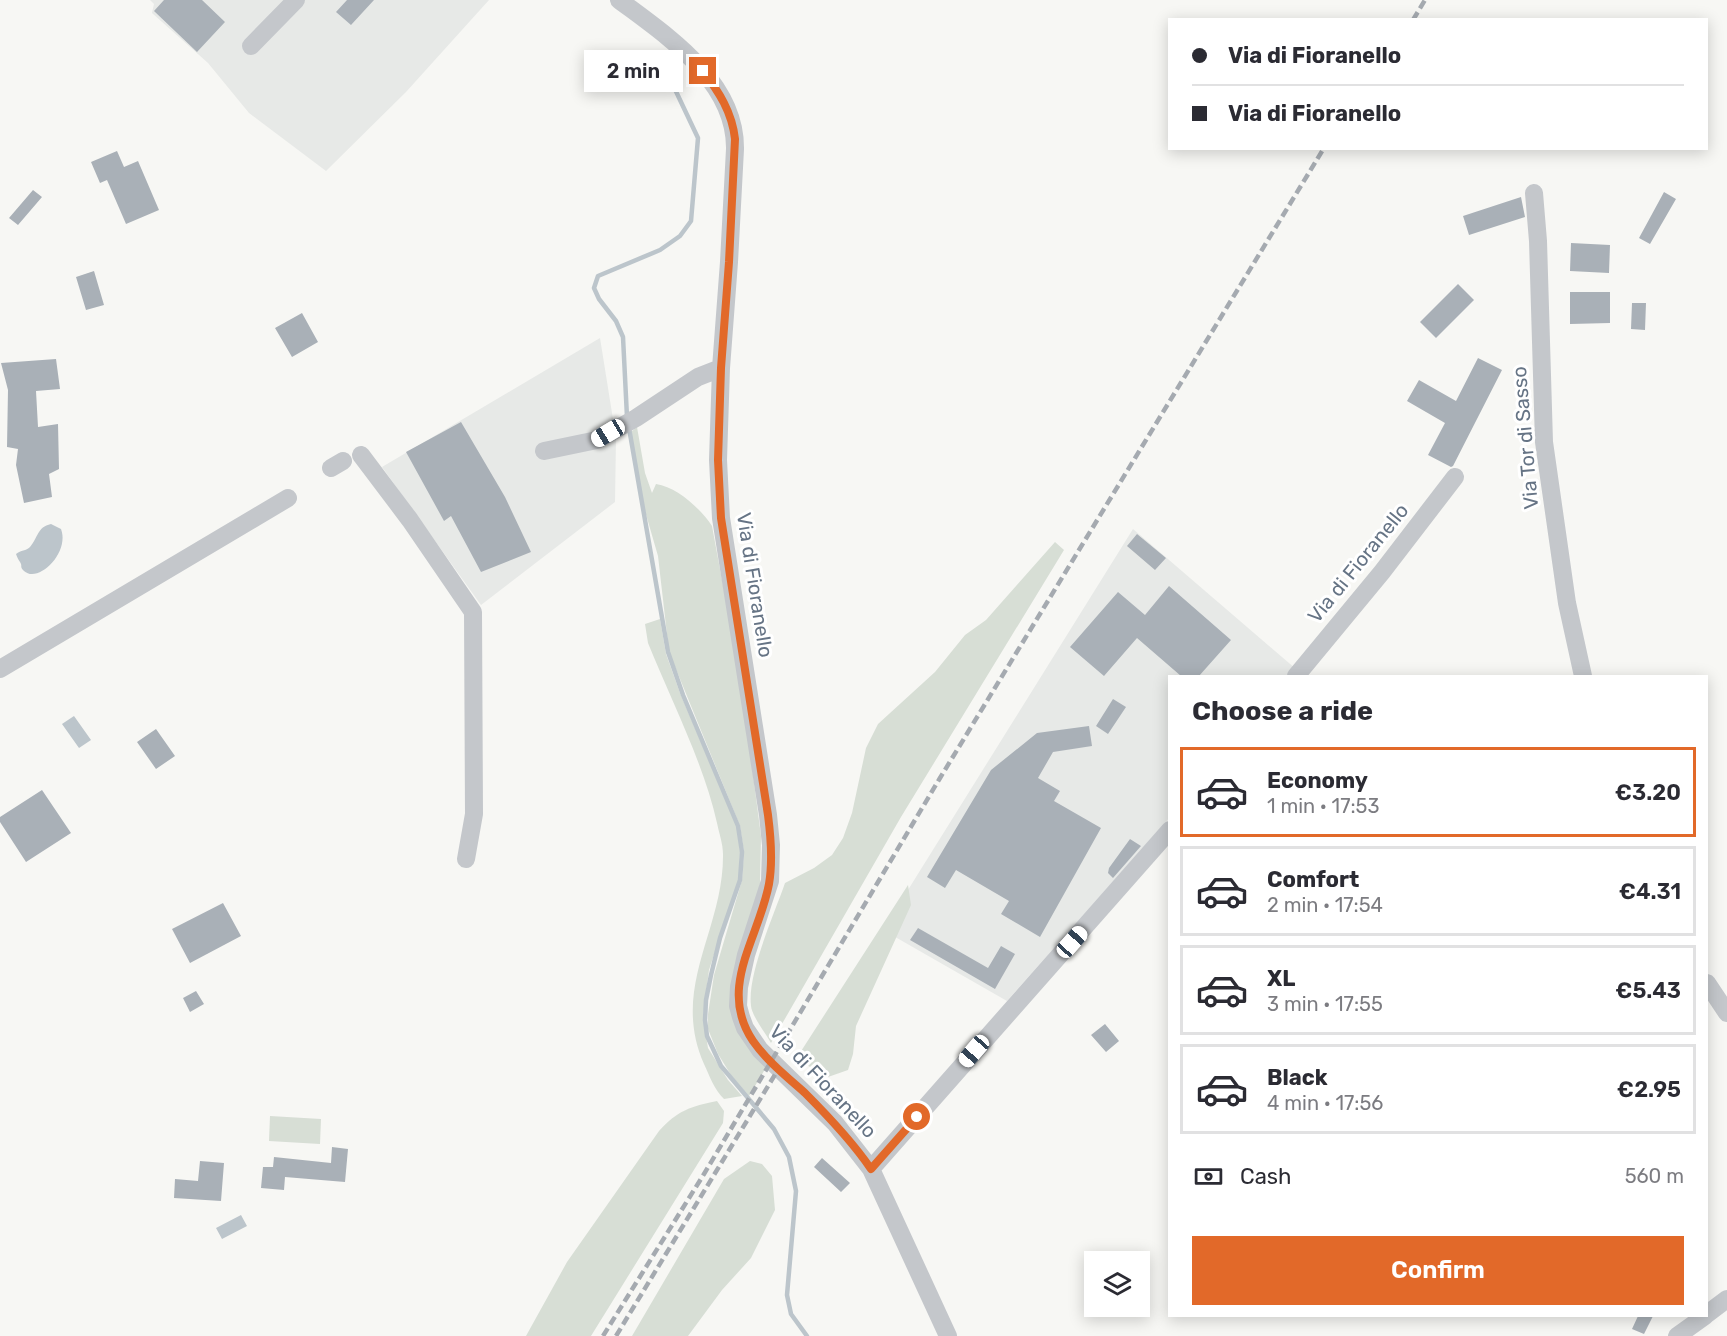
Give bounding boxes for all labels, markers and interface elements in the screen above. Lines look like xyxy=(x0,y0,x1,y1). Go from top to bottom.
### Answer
text: Via di Fioranello xyxy=(1228,42,1401,69)
callout: 2 min xyxy=(583,50,682,92)
route end xyxy=(689,57,716,84)
text: 2 min xyxy=(607,59,660,83)
text: Via di Fioranello xyxy=(1228,100,1401,127)
street label: Via Tor di Sasso xyxy=(1507,365,1543,511)
car xyxy=(588,416,628,450)
street label: Via di Fioranello xyxy=(1303,499,1413,627)
street label: Via di Fioranello xyxy=(732,511,778,659)
text: Choose a ride xyxy=(1192,695,1373,727)
icon: car xyxy=(1195,765,1249,819)
text: Economy xyxy=(1267,767,1368,794)
text: €3.20 xyxy=(1615,779,1681,806)
text: 1 min · 17:53 xyxy=(1267,794,1379,818)
icon: car xyxy=(1195,864,1249,918)
text: Comfort xyxy=(1267,866,1359,893)
text: €4.31 xyxy=(1619,878,1681,905)
text: 2 min · 17:54 xyxy=(1267,893,1383,917)
car xyxy=(1053,923,1091,961)
icon: car xyxy=(1195,963,1249,1017)
text: XL xyxy=(1267,965,1295,992)
text: €5.43 xyxy=(1615,977,1681,1004)
text: 3 min · 17:55 xyxy=(1267,992,1383,1016)
street label: Via di Fioranello xyxy=(764,1019,882,1143)
car xyxy=(955,1032,993,1070)
icon: car xyxy=(1195,1062,1249,1116)
text: Black xyxy=(1267,1064,1328,1091)
text: €2.95 xyxy=(1617,1076,1681,1103)
text: 4 min · 17:56 xyxy=(1267,1091,1383,1115)
route start xyxy=(903,1103,930,1130)
icon: cash xyxy=(1192,1160,1225,1193)
text: Cash xyxy=(1240,1163,1291,1190)
text: 560 m xyxy=(1625,1164,1684,1188)
button: Confirm xyxy=(1192,1236,1684,1305)
map controls xyxy=(1084,1251,1150,1317)
button: layers xyxy=(1084,1251,1150,1317)

